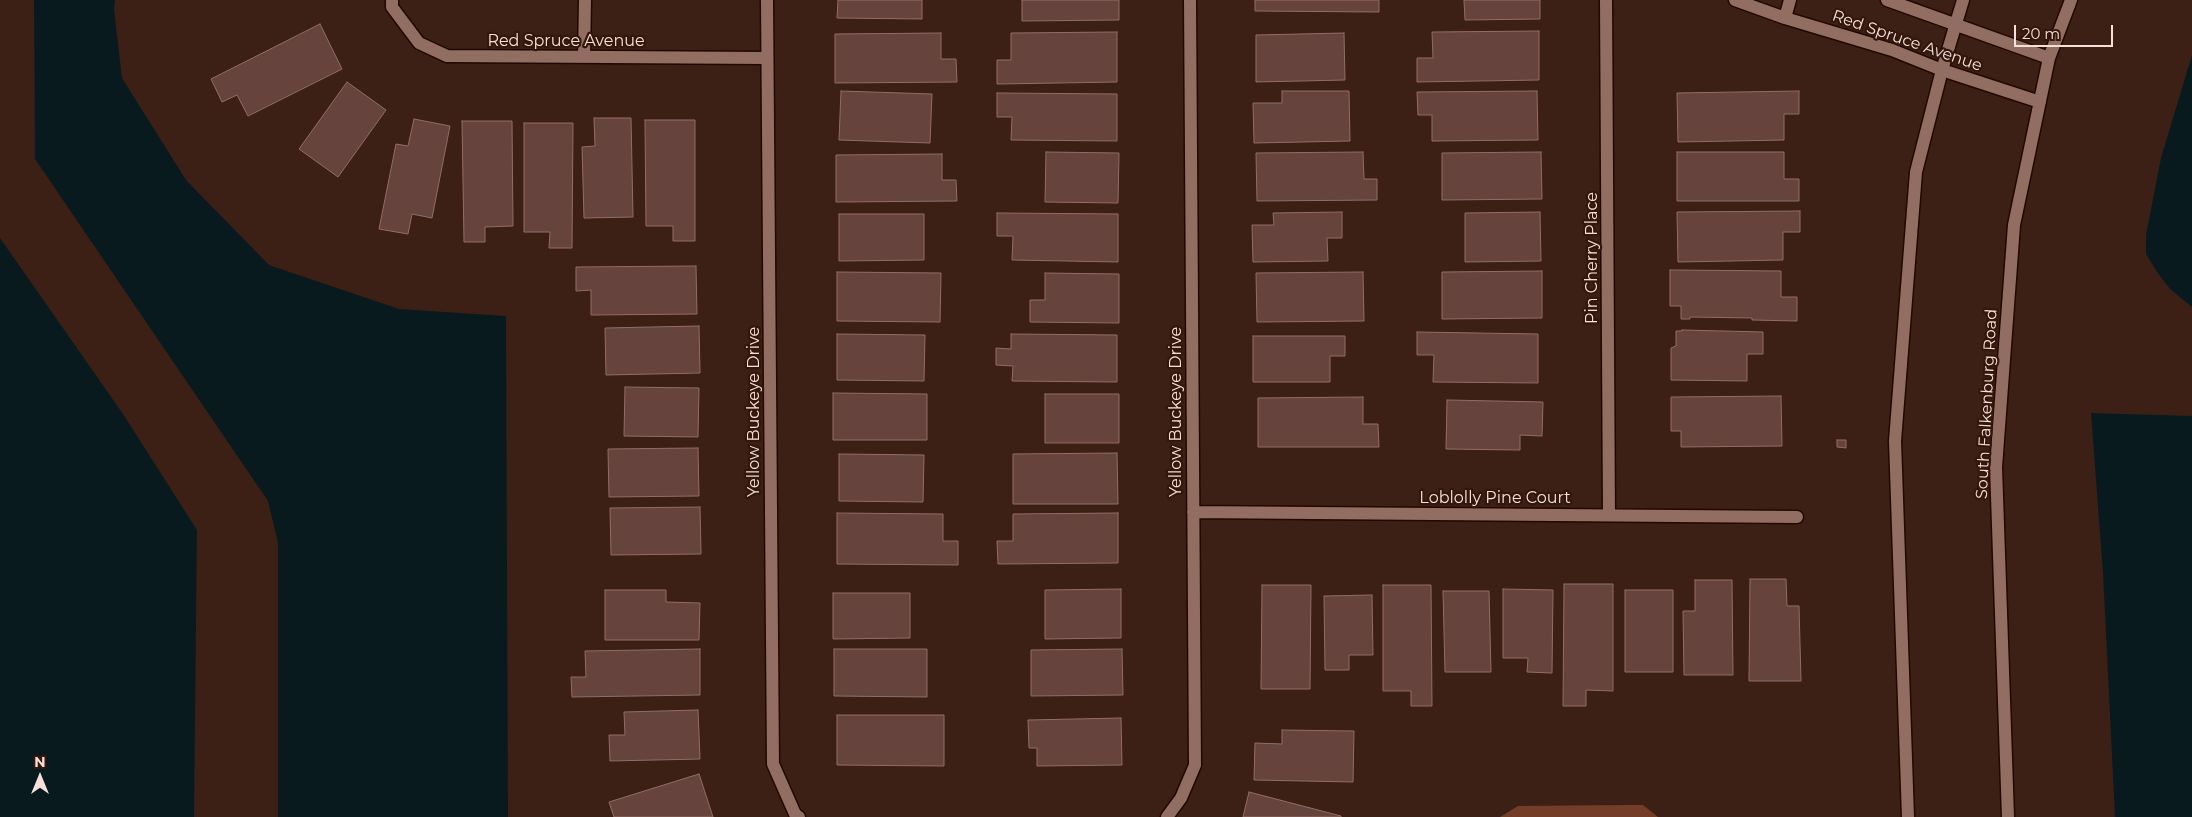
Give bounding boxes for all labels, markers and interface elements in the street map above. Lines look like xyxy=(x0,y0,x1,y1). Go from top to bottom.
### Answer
street label: Red Spruce Avenue xyxy=(1830,6,1984,76)
scale bar xyxy=(2017,15,2116,47)
text: 20 m xyxy=(2022,24,2060,43)
street label: Red Spruce Avenue xyxy=(487,31,645,51)
street label: Pin Cherry Place xyxy=(1582,192,1602,324)
street label: South Falkenburg Road xyxy=(1972,309,2002,499)
street label: Yellow Buckeye Drive xyxy=(744,327,764,497)
street label: Yellow Buckeye Drive xyxy=(1166,327,1186,497)
street label: Loblolly Pine Court xyxy=(1419,488,1571,508)
north arrow xyxy=(15,752,65,802)
text: N xyxy=(34,753,46,771)

